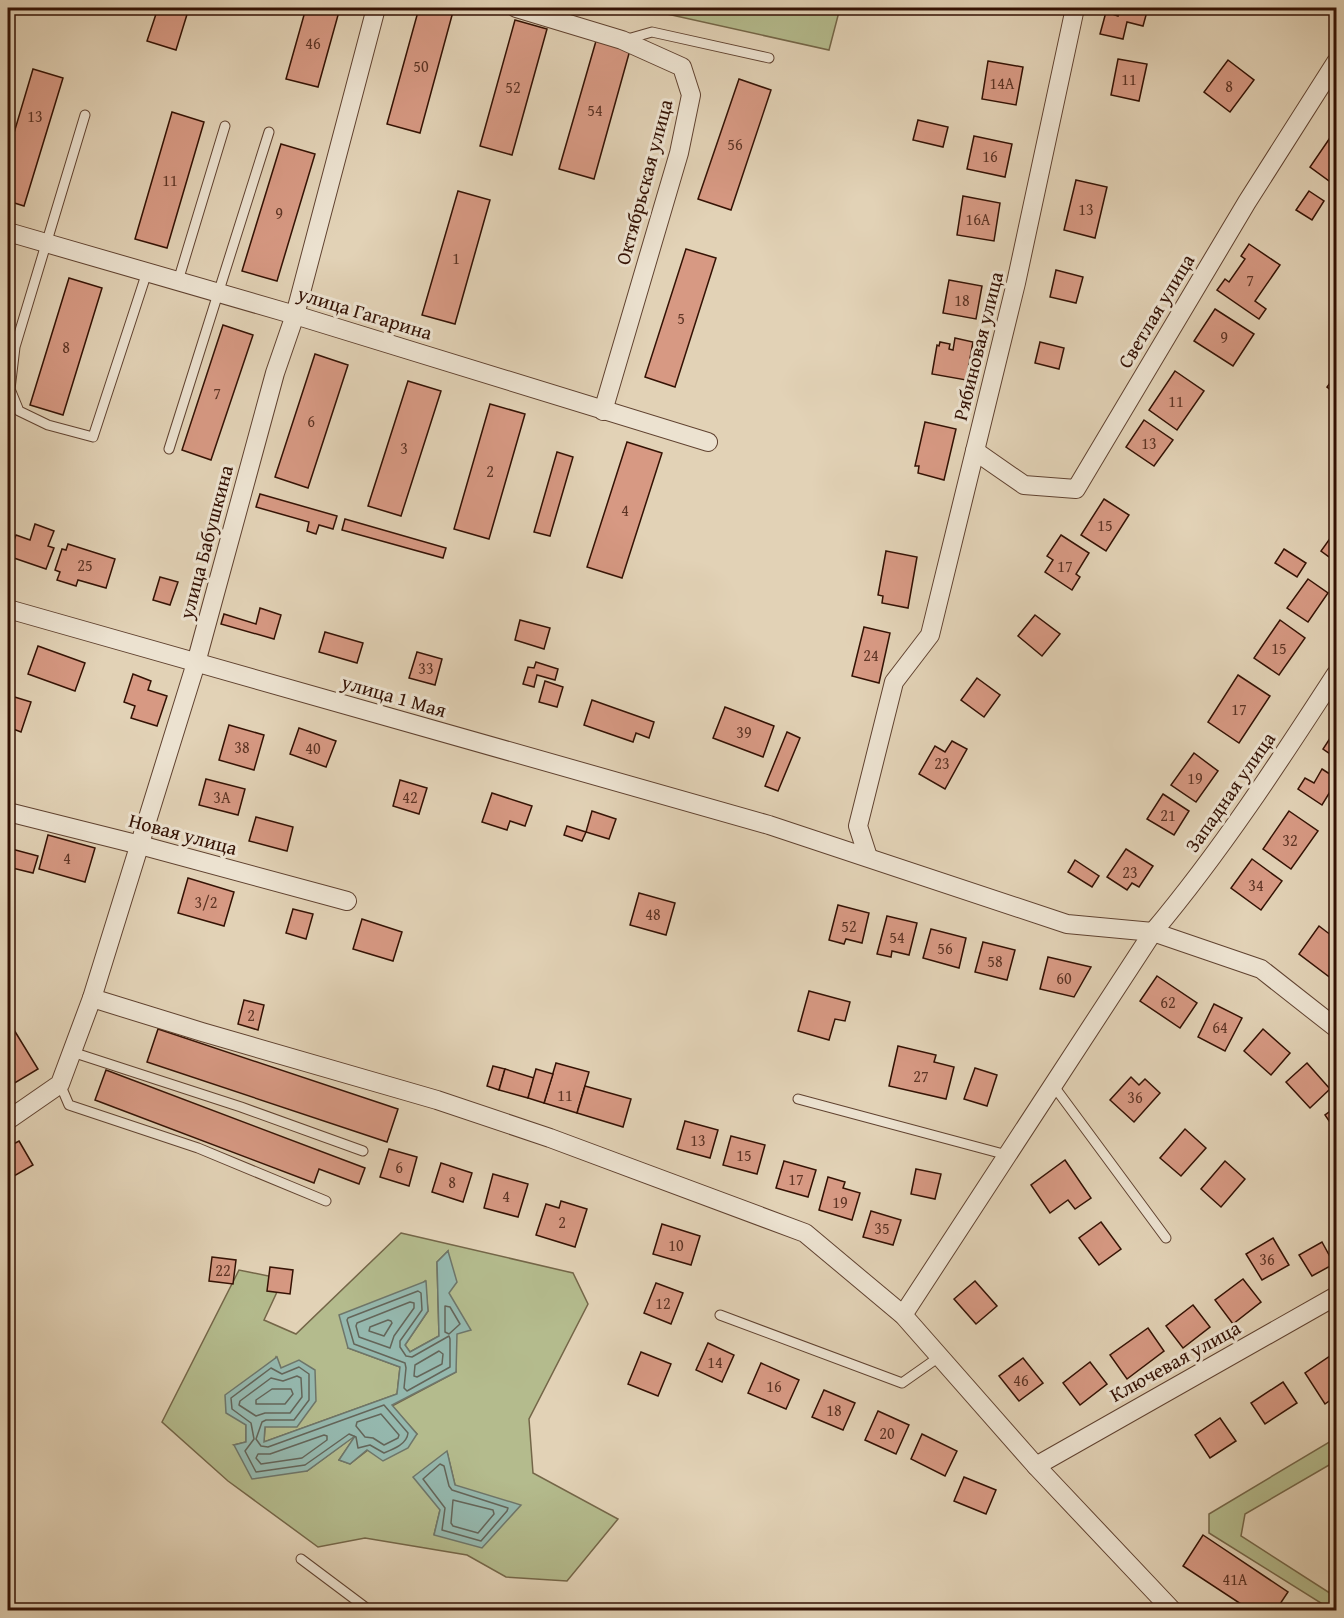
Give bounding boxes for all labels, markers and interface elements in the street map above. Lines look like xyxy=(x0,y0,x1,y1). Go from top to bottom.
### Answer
house number: 46 xyxy=(305,31,321,55)
house number: 50 xyxy=(413,54,429,78)
house number: 11 xyxy=(1121,67,1137,91)
house number: 14А xyxy=(989,71,1015,95)
house number: 8 xyxy=(1225,74,1233,98)
house number: 52 xyxy=(505,75,521,99)
street label: Октябрьская улица xyxy=(607,95,680,268)
house number: 54 xyxy=(587,98,603,122)
house number: 13 xyxy=(27,104,43,128)
house number: 56 xyxy=(727,132,743,156)
house number: 16 xyxy=(982,144,998,168)
house number: 11 xyxy=(162,168,178,192)
house number: 13 xyxy=(1078,197,1094,221)
house number: 9 xyxy=(275,201,283,225)
house number: 16А xyxy=(965,207,991,231)
house number: 1 xyxy=(452,246,460,270)
street label: Светлая улица xyxy=(1110,248,1201,373)
street label: Рябиновая улица xyxy=(945,268,1010,423)
house number: 7 xyxy=(1246,268,1254,292)
street label: улица Гагарина xyxy=(293,278,436,347)
house number: 18 xyxy=(954,288,970,312)
house number: 5 xyxy=(677,306,685,330)
house number: 9 xyxy=(1220,325,1228,349)
house number: 8 xyxy=(62,335,70,359)
house number: 7 xyxy=(213,381,221,405)
house number: 11 xyxy=(1168,389,1184,413)
house number: 6 xyxy=(307,409,315,433)
house number: 13 xyxy=(1141,431,1157,455)
house number: 3 xyxy=(400,436,408,460)
house number: 2 xyxy=(486,459,494,483)
street label: улица Бабушкина xyxy=(171,461,240,623)
house number: 4 xyxy=(621,498,629,522)
house number: 15 xyxy=(1097,513,1113,537)
house number: 25 xyxy=(77,553,93,577)
house number: 17 xyxy=(1057,554,1073,578)
house number: 15 xyxy=(1271,636,1287,660)
house number: 24 xyxy=(863,643,879,667)
house number: 33 xyxy=(418,656,434,680)
street label: улица 1 Мая xyxy=(337,666,450,724)
house number: 17 xyxy=(1231,697,1247,721)
house number: 39 xyxy=(736,720,752,744)
street label: Западная улица xyxy=(1177,725,1282,858)
house number: 38 xyxy=(234,735,250,759)
house number: 40 xyxy=(305,736,321,760)
house number: 23 xyxy=(934,751,950,775)
house number: 19 xyxy=(1187,766,1203,790)
house number: 3А xyxy=(213,785,231,809)
house number: 42 xyxy=(402,785,418,809)
house number: 21 xyxy=(1160,803,1176,827)
street label: Новая улица xyxy=(126,805,241,862)
house number: 32 xyxy=(1282,828,1298,852)
house number: 4 xyxy=(63,846,71,870)
house number: 23 xyxy=(1122,860,1138,884)
house number: 34 xyxy=(1248,873,1264,897)
house number: 3/2 xyxy=(195,890,217,914)
house number: 48 xyxy=(645,902,661,926)
house number: 52 xyxy=(841,914,857,938)
house number: 54 xyxy=(889,925,905,949)
house number: 56 xyxy=(937,936,953,960)
house number: 58 xyxy=(987,949,1003,973)
house number: 60 xyxy=(1056,966,1072,990)
house number: 62 xyxy=(1160,990,1176,1014)
house number: 2 xyxy=(247,1003,255,1027)
house number: 64 xyxy=(1212,1015,1228,1039)
house number: 27 xyxy=(913,1064,929,1088)
house number: 11 xyxy=(557,1083,573,1107)
house number: 36 xyxy=(1127,1085,1143,1109)
house number: 13 xyxy=(690,1128,706,1152)
house number: 15 xyxy=(736,1143,752,1167)
house number: 6 xyxy=(395,1155,403,1179)
house number: 17 xyxy=(788,1167,804,1191)
house number: 8 xyxy=(448,1170,456,1194)
house number: 4 xyxy=(502,1184,510,1208)
house number: 19 xyxy=(832,1190,848,1214)
house number: 2 xyxy=(558,1210,566,1234)
house number: 35 xyxy=(874,1216,890,1240)
house number: 10 xyxy=(668,1233,684,1257)
house number: 36 xyxy=(1259,1247,1275,1271)
house number: 22 xyxy=(215,1258,231,1282)
house number: 12 xyxy=(655,1291,671,1315)
street label: Ключевая улица xyxy=(1104,1312,1246,1409)
house number: 14 xyxy=(707,1350,723,1374)
house number: 46 xyxy=(1013,1368,1029,1392)
house number: 16 xyxy=(766,1374,782,1398)
house number: 18 xyxy=(826,1398,842,1422)
house number: 20 xyxy=(879,1421,895,1445)
house number: 41А xyxy=(1222,1567,1248,1591)

